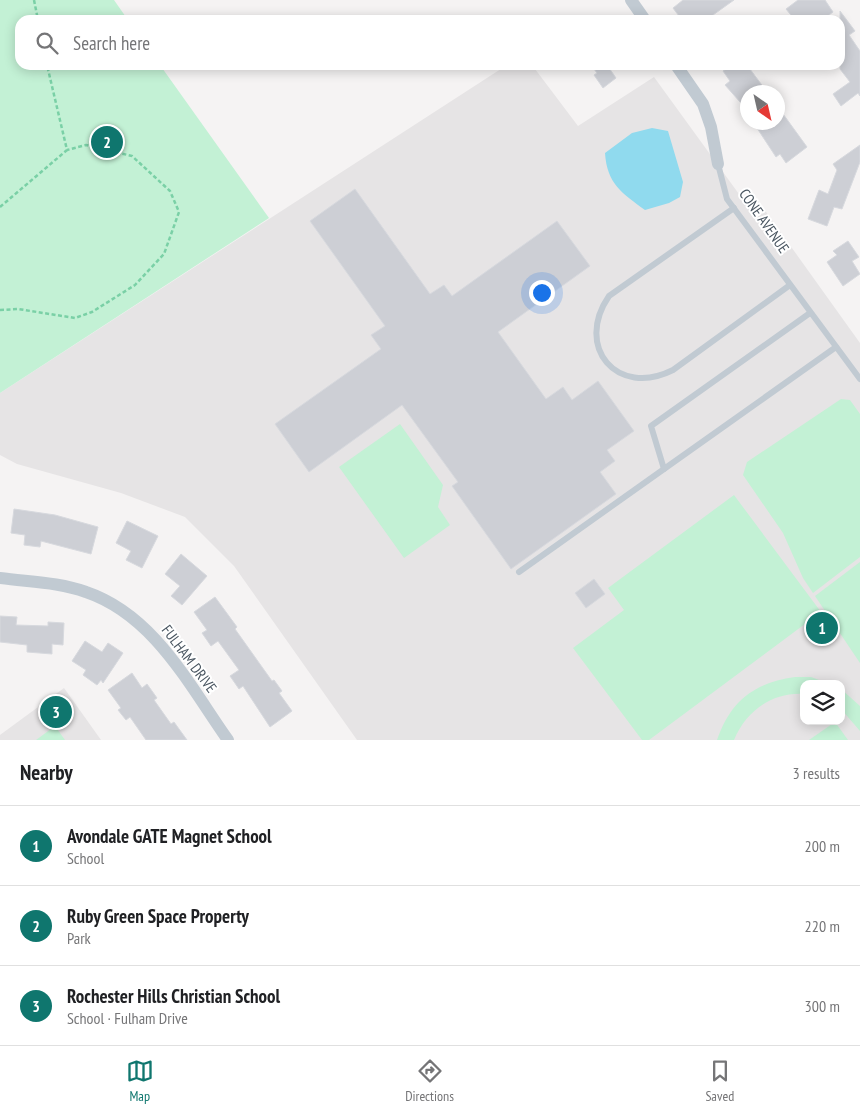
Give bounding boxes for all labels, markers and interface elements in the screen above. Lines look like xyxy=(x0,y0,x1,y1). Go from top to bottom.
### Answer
search box xyxy=(15,15,845,70)
icon: search xyxy=(33,29,61,57)
text: Search here xyxy=(73,31,150,55)
north arrow xyxy=(740,85,785,130)
pin: 2 xyxy=(91,123,123,161)
street label: CONE AVENUE xyxy=(735,185,793,257)
your location xyxy=(529,280,555,306)
pin: 1 xyxy=(806,609,838,647)
street label: FULHAM DRIVE xyxy=(158,621,221,696)
map controls xyxy=(800,680,845,725)
button: layers xyxy=(800,680,845,725)
pin: 3 xyxy=(40,693,72,731)
text: Nearby xyxy=(20,759,73,786)
text: 3 results xyxy=(793,763,840,783)
text: Avondale GATE Magnet School xyxy=(67,824,272,848)
text: 1 xyxy=(32,836,40,856)
text: 200 m xyxy=(805,836,840,856)
text: School xyxy=(67,848,104,868)
text: Ruby Green Space Property xyxy=(67,904,249,928)
text: 2 xyxy=(32,916,40,936)
text: 220 m xyxy=(805,916,840,936)
text: Park xyxy=(67,928,91,948)
text: Rochester Hills Christian School xyxy=(67,984,280,1008)
text: 3 xyxy=(32,996,40,1016)
text: 300 m xyxy=(805,996,840,1016)
text: School · Fulham Drive xyxy=(67,1008,188,1028)
tab: Map xyxy=(126,1057,154,1105)
tab: Directions xyxy=(405,1057,454,1105)
tab: Saved xyxy=(705,1057,734,1105)

